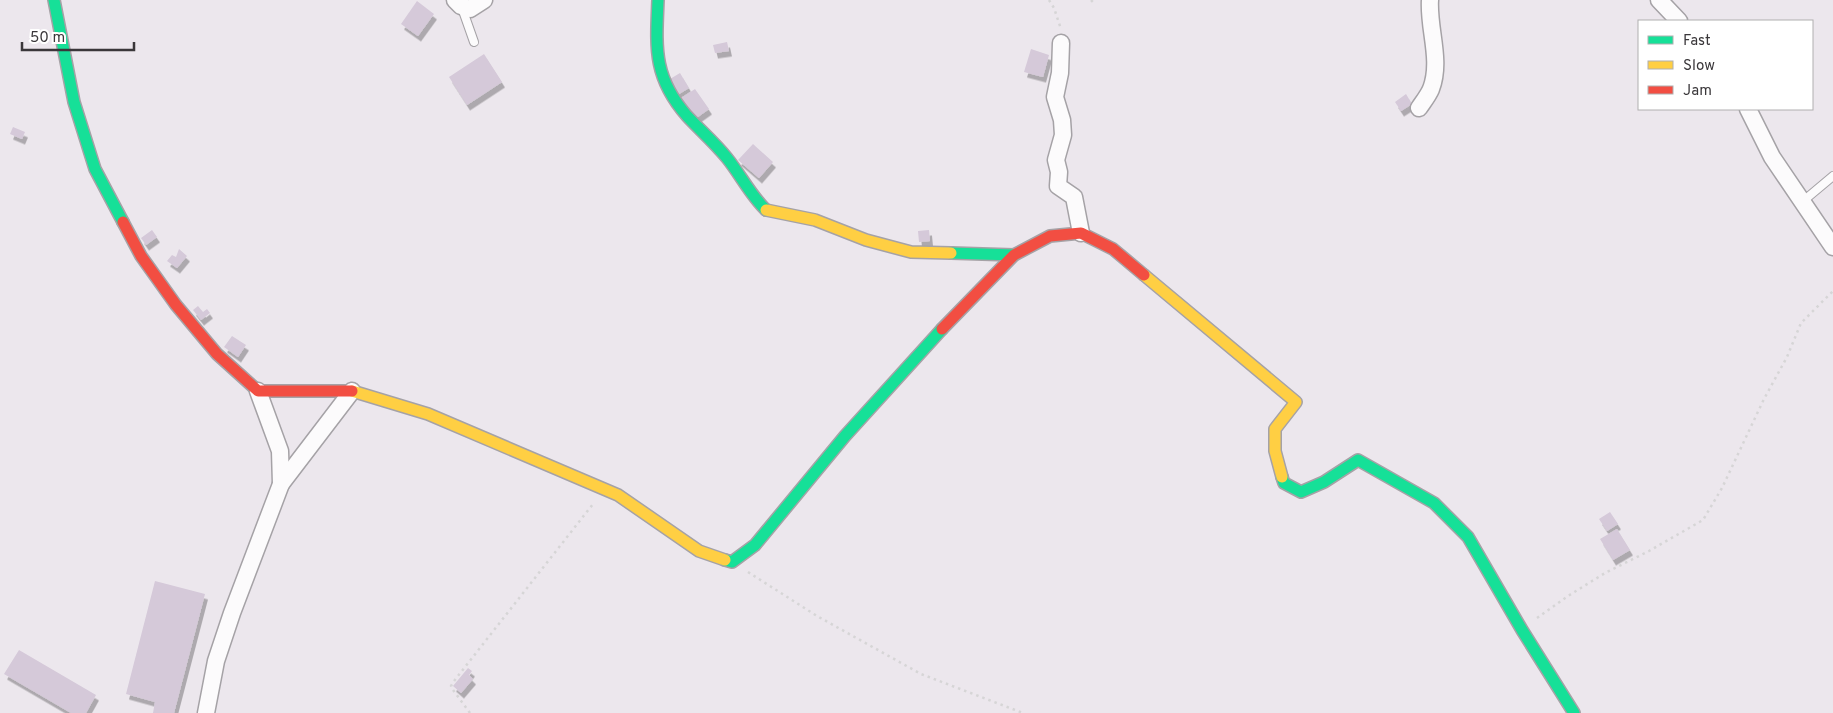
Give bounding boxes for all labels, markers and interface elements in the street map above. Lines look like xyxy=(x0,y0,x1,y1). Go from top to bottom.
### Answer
scale bar xyxy=(22,20,135,52)
legend xyxy=(1638,20,1813,110)
text: 50 m xyxy=(30,29,65,48)
text: Fast xyxy=(1683,32,1711,51)
text: Slow xyxy=(1683,57,1715,76)
text: Jam xyxy=(1683,82,1712,101)

